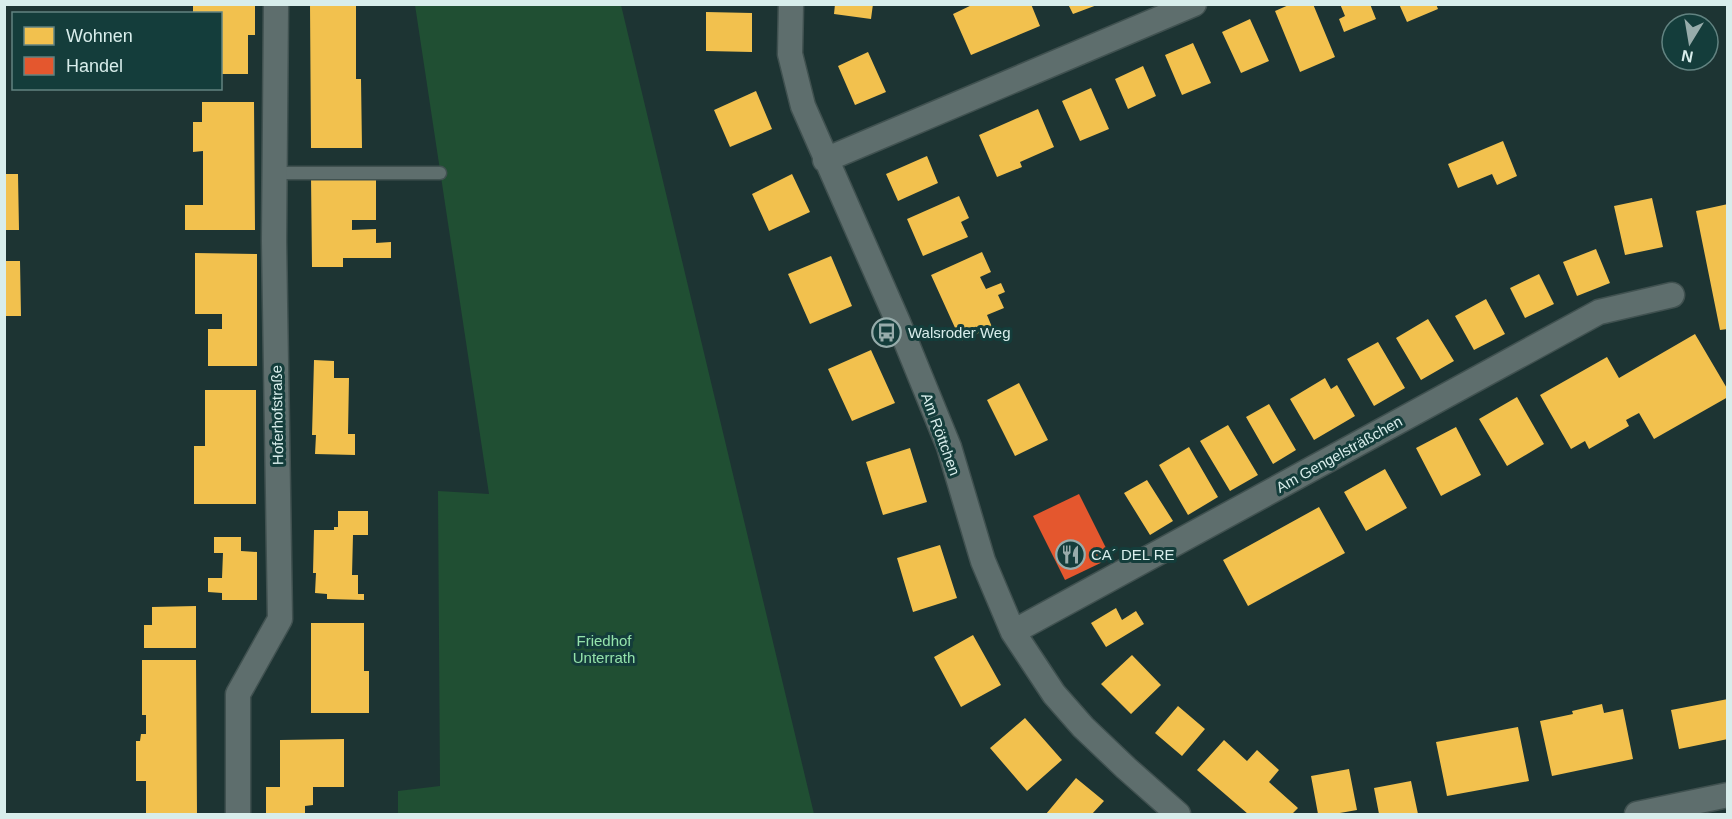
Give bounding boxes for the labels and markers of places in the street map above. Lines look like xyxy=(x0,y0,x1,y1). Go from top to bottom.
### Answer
bus stop icon: Walsroder Weg xyxy=(871,316,903,348)
place label: Walsroder Weg xyxy=(908,324,1011,341)
restaurant icon: CA´ DEL RE xyxy=(1054,538,1086,570)
place label: CA´ DEL RE xyxy=(1091,546,1175,563)

